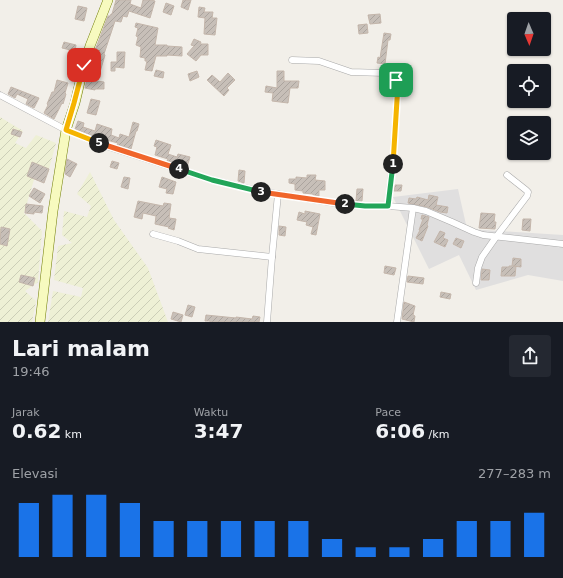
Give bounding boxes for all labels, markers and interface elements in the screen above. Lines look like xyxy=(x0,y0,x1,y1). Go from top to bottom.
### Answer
north arrow xyxy=(507,12,551,56)
map controls xyxy=(507,12,551,160)
pin xyxy=(67,48,101,82)
icon: check xyxy=(73,54,95,76)
pin xyxy=(379,63,413,97)
button: locate xyxy=(507,64,551,108)
icon: arrive xyxy=(385,69,407,91)
button: layers xyxy=(507,116,551,160)
pin: 5 xyxy=(89,133,109,153)
text: 5 xyxy=(95,136,103,149)
pin: 1 xyxy=(383,154,403,174)
text: 1 xyxy=(389,157,397,170)
pin: 4 xyxy=(169,159,189,179)
text: 4 xyxy=(175,162,183,175)
pin: 3 xyxy=(251,182,271,202)
text: 3 xyxy=(257,185,265,198)
pin: 2 xyxy=(335,194,355,214)
text: 2 xyxy=(341,197,349,210)
button: share xyxy=(509,335,551,377)
text: Lari malam xyxy=(12,336,150,361)
text: 19:46 xyxy=(12,364,49,379)
text: Jarak xyxy=(12,406,40,419)
text: Waktu xyxy=(194,406,228,419)
text: Pace xyxy=(375,406,401,419)
text: 0.62 xyxy=(12,419,61,443)
text: 3:47 xyxy=(194,419,243,443)
text: 6:06 xyxy=(375,419,425,443)
text: km xyxy=(61,428,82,441)
text: /km xyxy=(425,428,449,441)
text: Elevasi xyxy=(12,466,58,481)
text: 277–283 m xyxy=(478,466,551,481)

